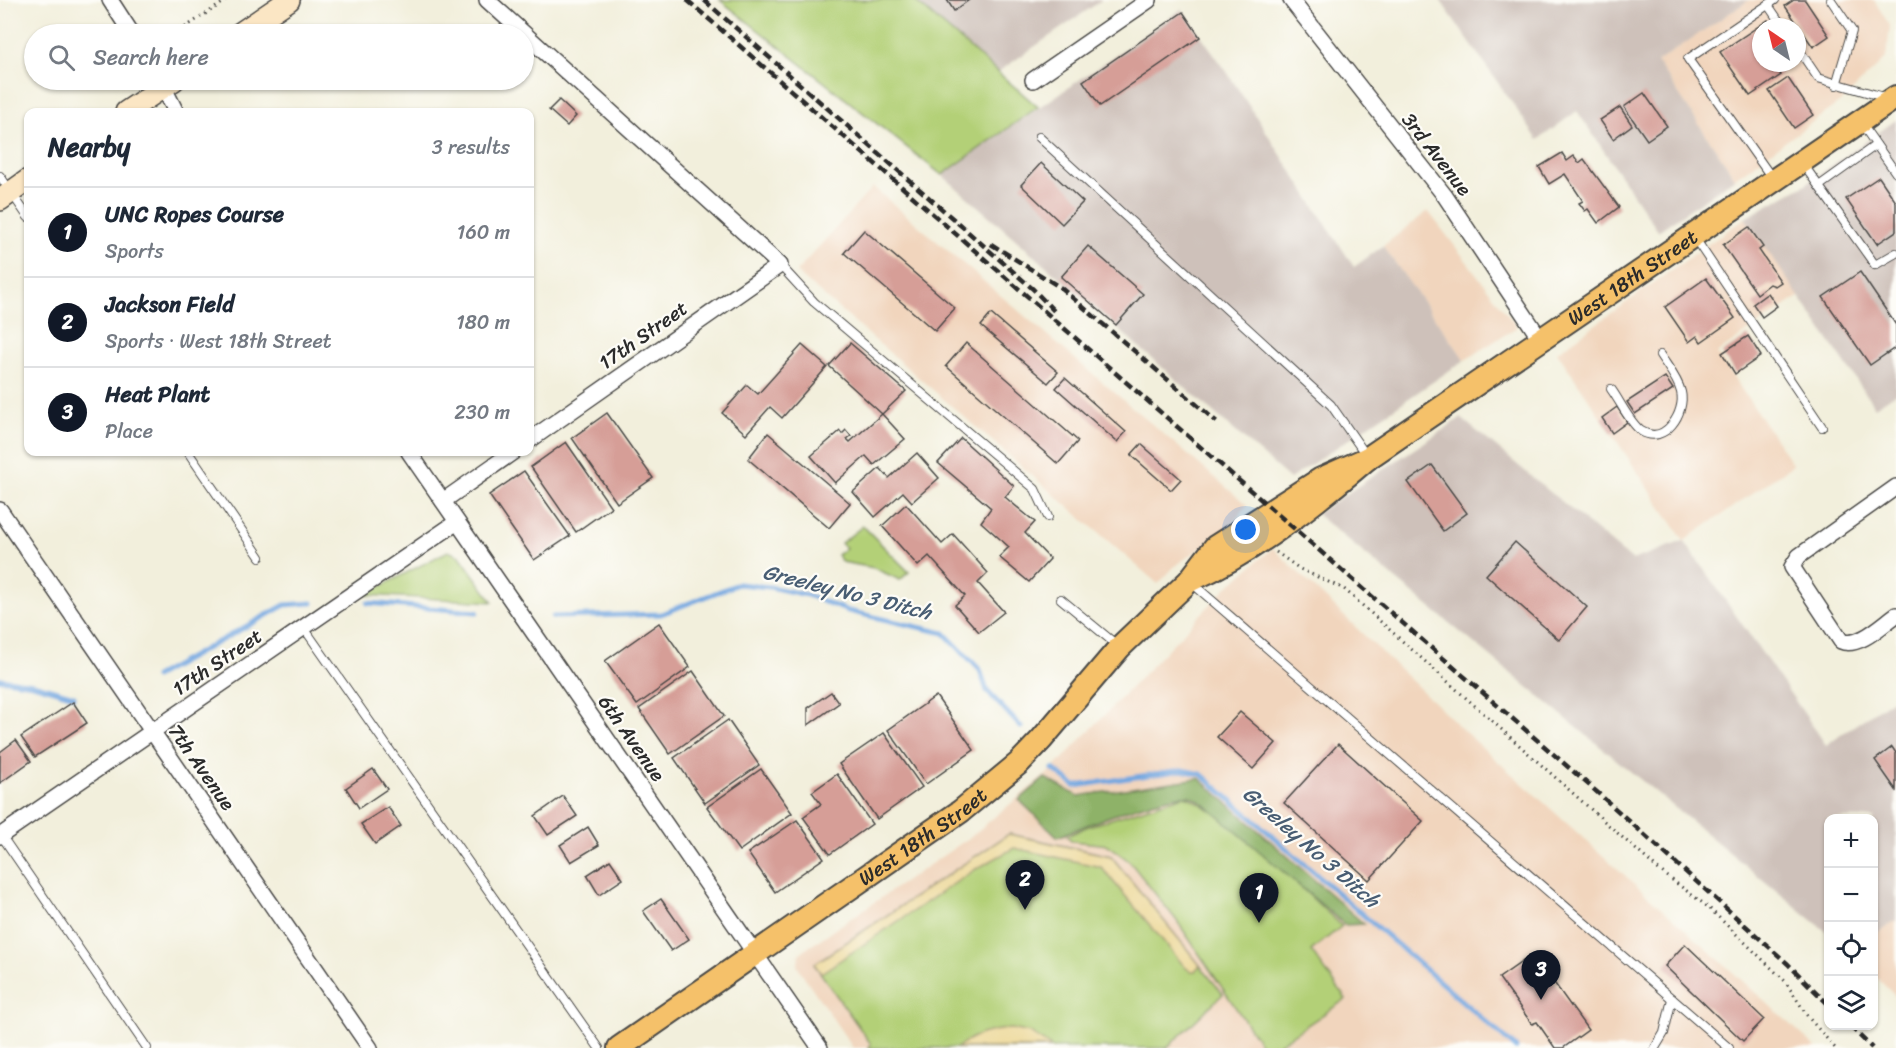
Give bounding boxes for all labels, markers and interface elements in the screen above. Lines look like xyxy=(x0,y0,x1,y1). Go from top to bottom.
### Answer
north arrow xyxy=(1752,18,1806,72)
search box xyxy=(24,24,534,90)
text: Search here xyxy=(93,38,209,77)
icon: search xyxy=(45,41,78,74)
street label: 3rd Avenue xyxy=(1392,105,1481,204)
text: Nearby xyxy=(48,124,130,170)
text: 3 results xyxy=(432,130,510,165)
text: UNC Ropes Course xyxy=(105,195,284,234)
text: 1 xyxy=(63,215,72,250)
text: 160 m xyxy=(457,215,510,250)
street label: West 18th Street xyxy=(1560,220,1706,335)
text: Sports xyxy=(105,234,164,269)
text: Jackson Field xyxy=(105,285,234,324)
street label: 17th Street xyxy=(591,292,696,379)
text: 2 xyxy=(62,305,73,340)
text: 180 m xyxy=(456,305,510,340)
text: Sports · West 18th Street xyxy=(105,324,332,359)
text: Heat Plant xyxy=(105,375,210,414)
text: 3 xyxy=(62,395,73,430)
text: 230 m xyxy=(454,395,510,430)
text: Place xyxy=(105,414,153,449)
your location xyxy=(1231,515,1260,544)
water label: Greeley No 3 Ditch xyxy=(759,553,937,632)
street label: 17th Street xyxy=(165,619,270,706)
street label: 6th Avenue xyxy=(589,687,675,789)
street label: 7th Avenue xyxy=(159,716,245,818)
water label: Greeley No 3 Ditch xyxy=(1234,776,1390,919)
street label: West 18th Street xyxy=(851,779,996,895)
map controls xyxy=(1824,814,1878,1030)
button: + xyxy=(1824,814,1878,868)
pin: 2 xyxy=(1006,860,1044,910)
button: − xyxy=(1824,868,1878,922)
pin: 1 xyxy=(1240,874,1278,923)
button: locate xyxy=(1824,922,1878,976)
pin: 3 xyxy=(1522,950,1560,1000)
button: layers xyxy=(1824,976,1878,1030)

